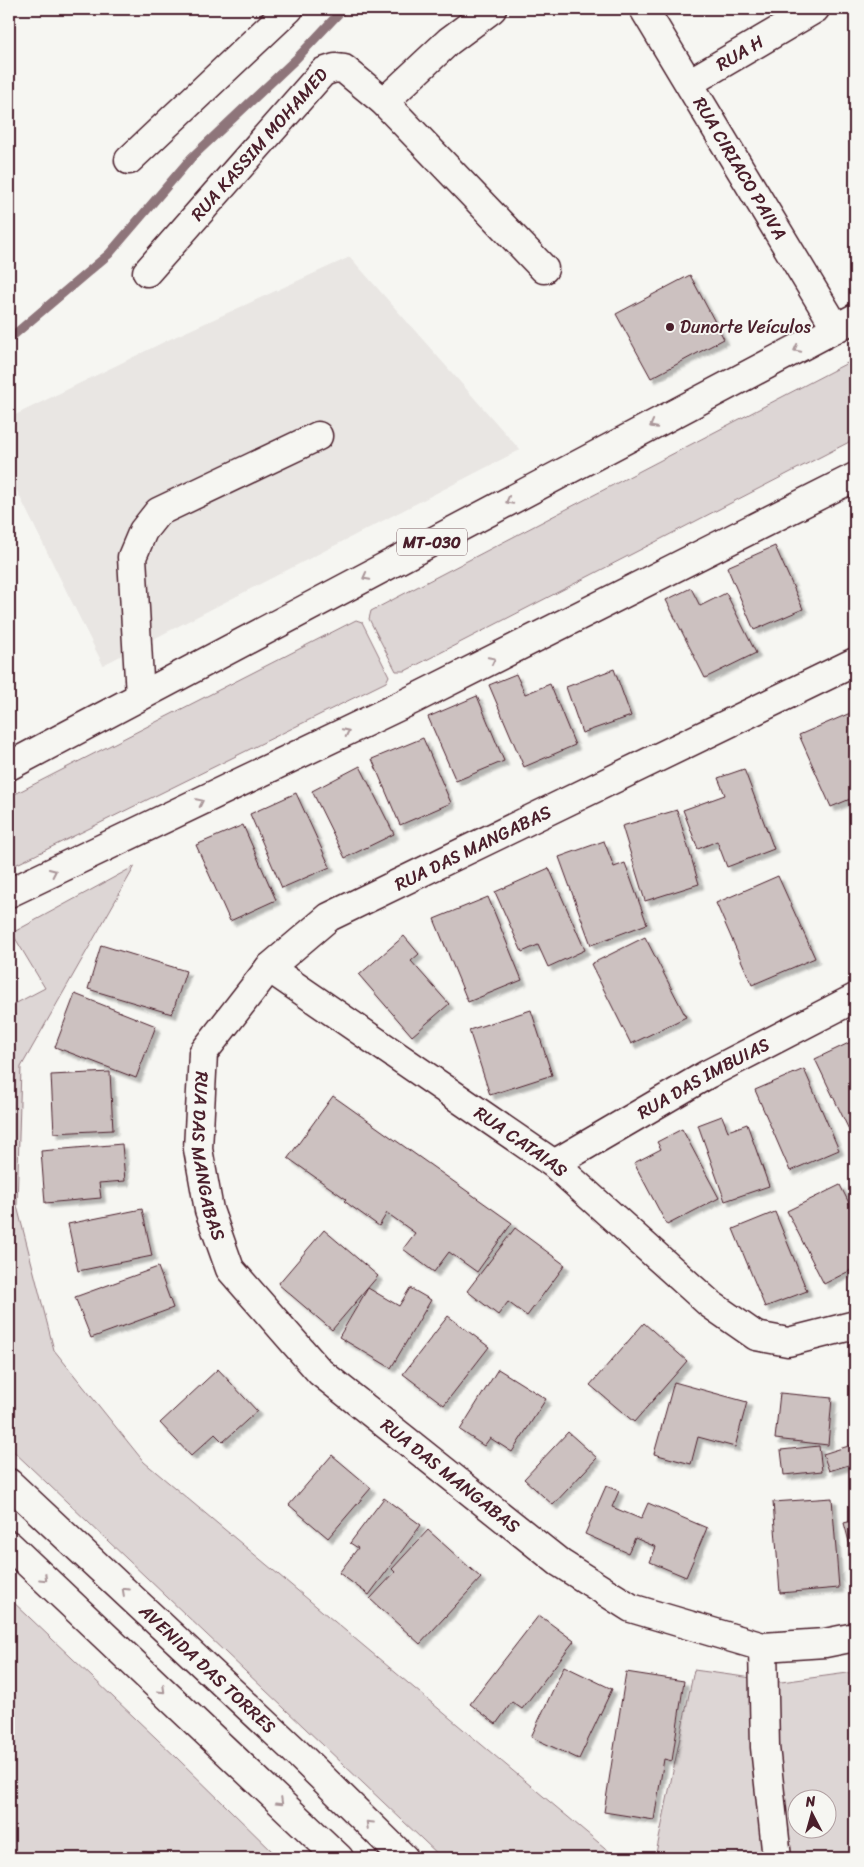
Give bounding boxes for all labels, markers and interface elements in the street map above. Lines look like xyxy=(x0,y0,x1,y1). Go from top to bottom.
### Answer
street label: RUA H xyxy=(710,26,770,80)
street label: RUA KASSIM MOHAMED xyxy=(183,60,336,229)
street label: RUA CIRIACO PAIVA xyxy=(684,90,796,246)
place label: Dunorte Veículos xyxy=(680,311,811,343)
marker: Dunorte Veículos xyxy=(664,321,676,333)
one-way arrow xyxy=(793,343,802,353)
one-way arrow xyxy=(649,419,658,429)
one-way arrow xyxy=(506,495,515,505)
road number: MT-030 xyxy=(397,528,467,556)
one-way arrow xyxy=(362,571,371,581)
one-way arrow xyxy=(487,656,496,666)
one-way arrow xyxy=(341,728,350,738)
street label: RUA DAS MANGABAS xyxy=(389,796,557,900)
one-way arrow xyxy=(194,799,203,809)
one-way arrow xyxy=(48,868,57,879)
street label: RUA DAS IMBUIAS xyxy=(631,1029,775,1128)
street label: RUA DAS MANGABAS xyxy=(182,1070,235,1245)
street label: RUA CATAIAS xyxy=(467,1097,575,1185)
street label: RUA DAS MANGABAS xyxy=(373,1410,527,1542)
one-way arrow xyxy=(38,1572,47,1581)
one-way arrow xyxy=(122,1588,131,1597)
street label: AVENIDA DAS TORRES xyxy=(131,1596,284,1742)
one-way arrow xyxy=(156,1684,165,1693)
text: N xyxy=(804,1789,817,1815)
north arrow xyxy=(786,1790,836,1840)
one-way arrow xyxy=(274,1796,283,1805)
one-way arrow xyxy=(366,1821,375,1830)

